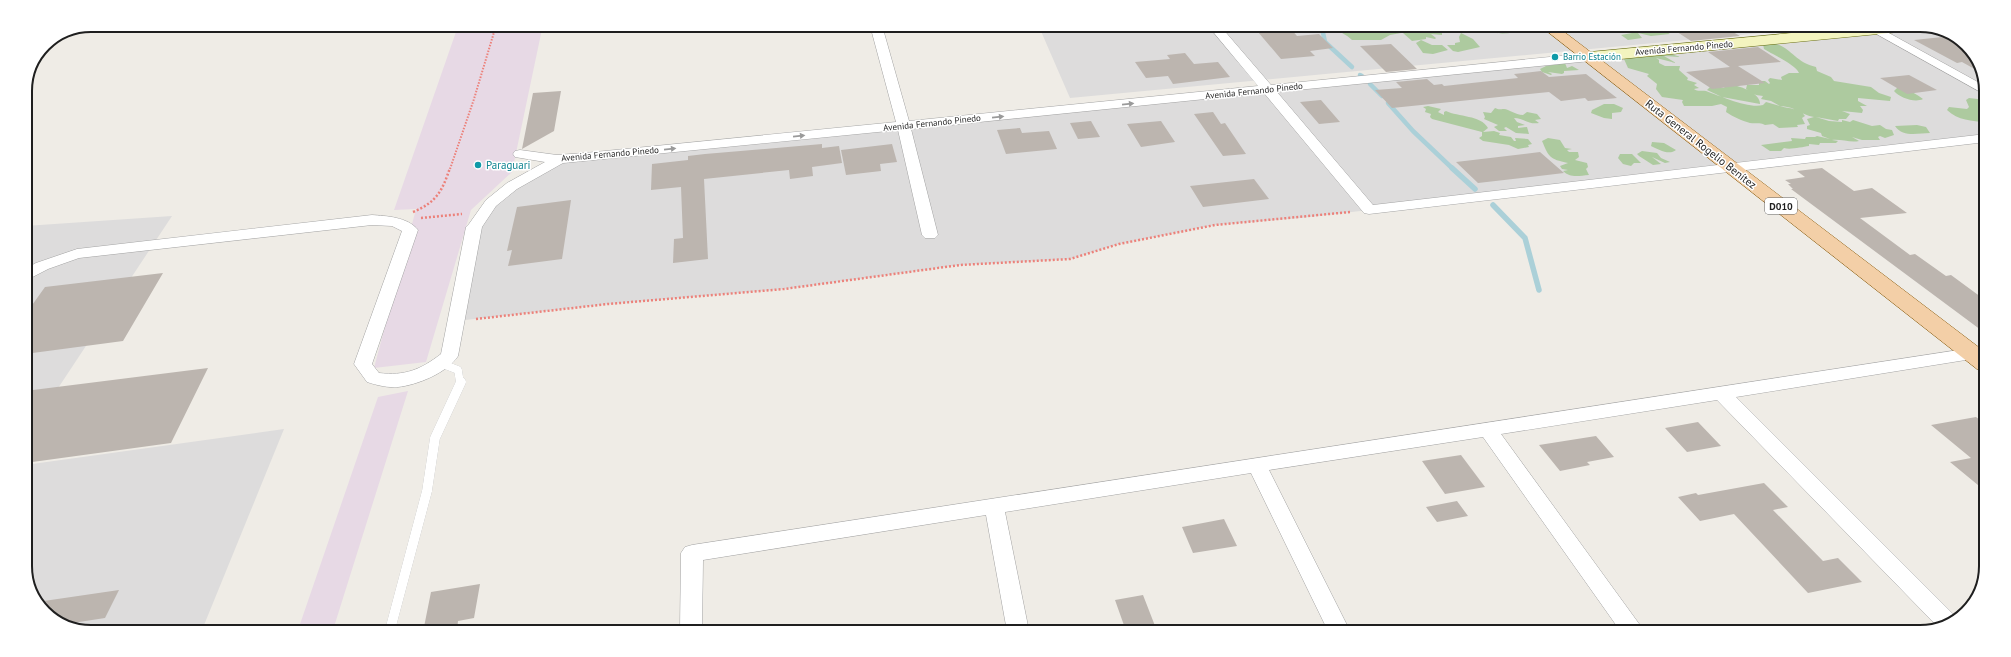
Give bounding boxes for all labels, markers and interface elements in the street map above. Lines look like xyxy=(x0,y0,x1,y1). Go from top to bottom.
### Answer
street label: Avenida Fernando Pinedo xyxy=(1635,38,1733,57)
place label: Barrio Estación xyxy=(1563,51,1621,62)
marker: Barrio Estación xyxy=(1550,52,1560,62)
street label: Avenida Fernando Pinedo xyxy=(1205,80,1303,101)
street label: Ruta General Rogelio Benítez xyxy=(1643,96,1759,192)
one-way arrow xyxy=(1122,100,1134,107)
street label: Avenida Fernando Pinedo xyxy=(883,112,981,133)
one-way arrow xyxy=(992,113,1004,120)
one-way arrow xyxy=(793,133,805,139)
street label: Avenida Fernando Pinedo xyxy=(561,144,659,163)
one-way arrow xyxy=(664,145,676,152)
place label: Paraguari xyxy=(486,158,530,172)
marker: Paraguari xyxy=(473,160,483,170)
road number: D010 xyxy=(1765,198,1797,214)

